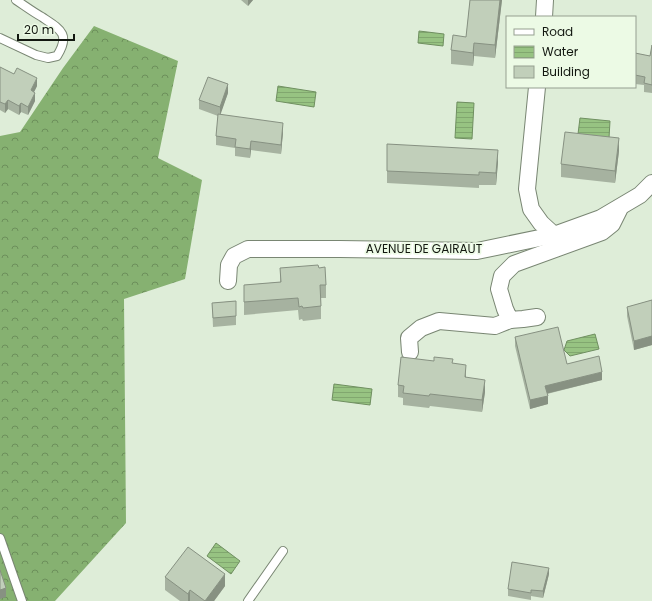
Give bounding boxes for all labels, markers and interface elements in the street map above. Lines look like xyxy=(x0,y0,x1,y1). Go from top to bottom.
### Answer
scale bar xyxy=(18,16,74,42)
legend xyxy=(506,16,636,88)
text: 20 m xyxy=(24,21,54,38)
text: Road xyxy=(542,23,573,40)
text: Water xyxy=(542,43,579,60)
text: Building xyxy=(542,63,590,80)
street label: AVENUE DE GAIRAUT xyxy=(366,240,483,257)

